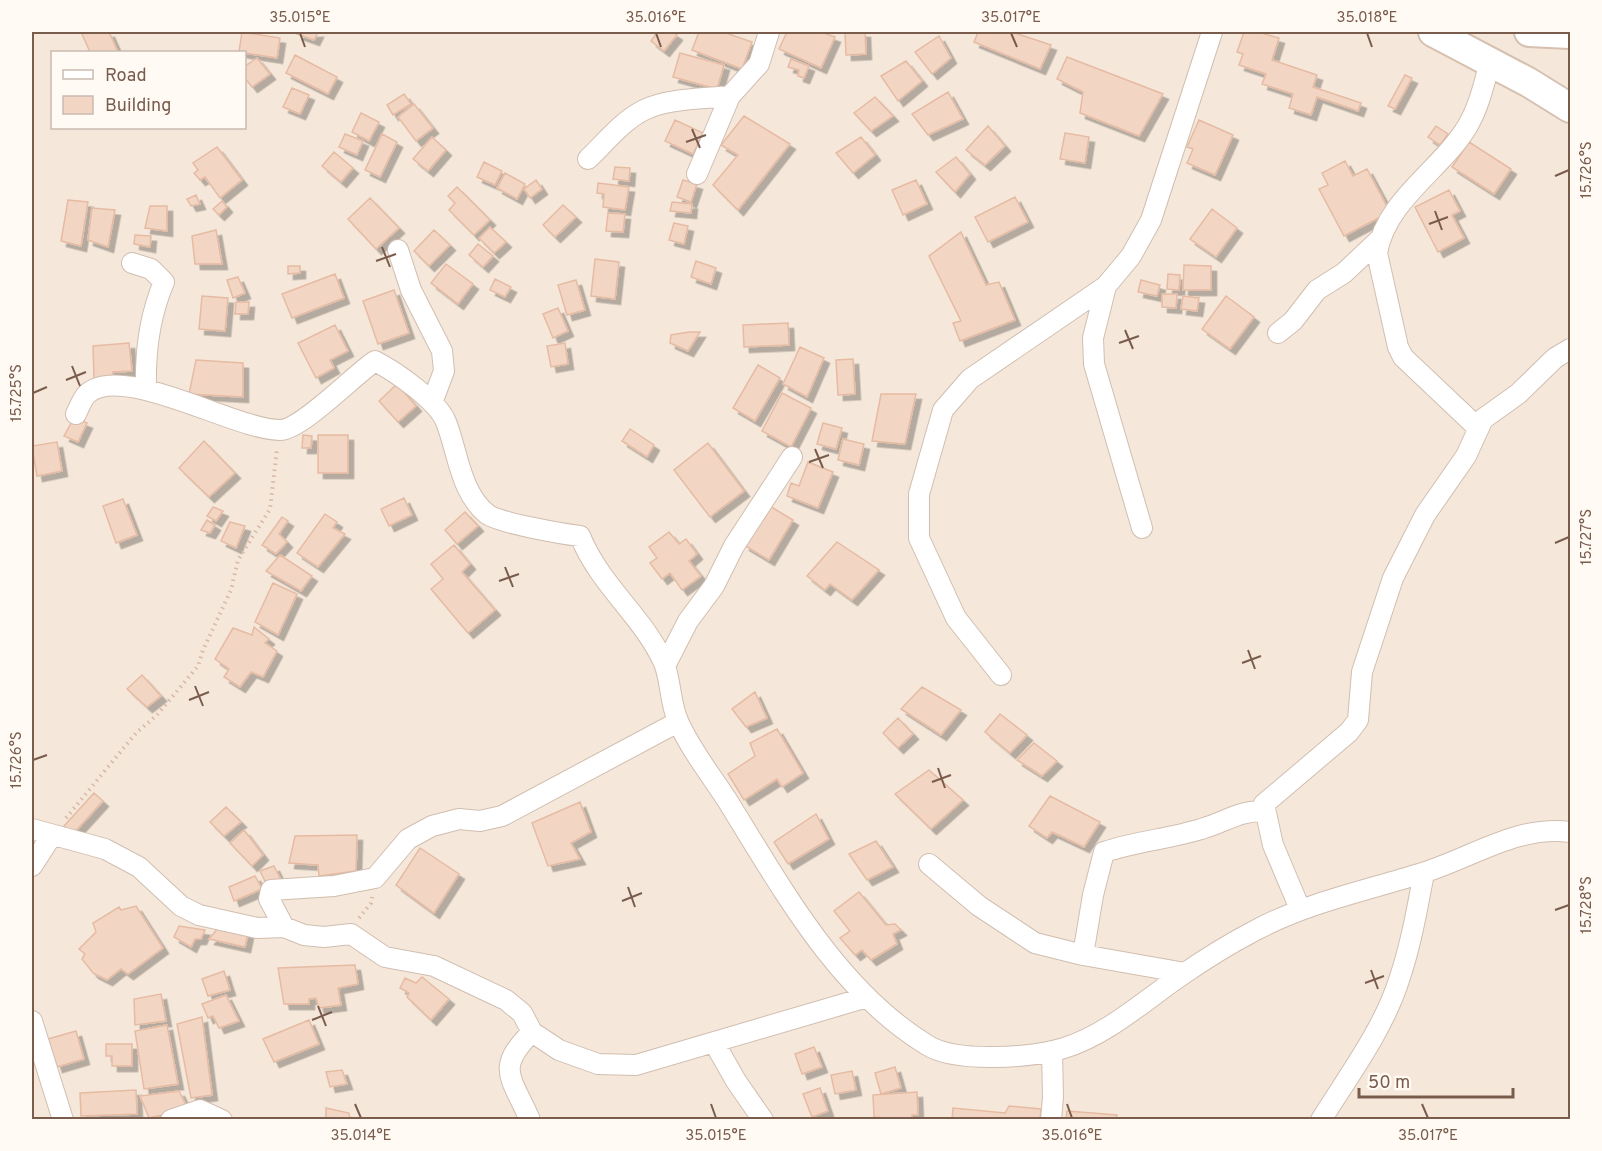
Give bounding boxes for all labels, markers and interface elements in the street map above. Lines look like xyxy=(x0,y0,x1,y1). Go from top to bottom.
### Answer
text: 35.015°E xyxy=(269,9,331,28)
text: 35.016°E xyxy=(625,9,687,28)
text: 35.017°E xyxy=(981,9,1041,28)
text: 35.018°E xyxy=(1336,9,1398,28)
legend xyxy=(51,51,246,129)
text: Road xyxy=(105,65,147,88)
text: Building xyxy=(105,95,171,118)
text: 15.726°S xyxy=(1578,141,1597,199)
text: 15.725°S xyxy=(8,364,27,422)
text: 15.727°S xyxy=(1578,509,1597,565)
text: 15.726°S xyxy=(8,731,27,789)
text: 15.728°S xyxy=(1578,876,1597,934)
scale bar xyxy=(1359,1061,1514,1099)
text: 50 m xyxy=(1368,1072,1410,1095)
text: 35.014°E xyxy=(330,1127,392,1146)
text: 35.015°E xyxy=(685,1127,747,1146)
text: 35.016°E xyxy=(1041,1127,1103,1146)
text: 35.017°E xyxy=(1398,1127,1458,1146)

